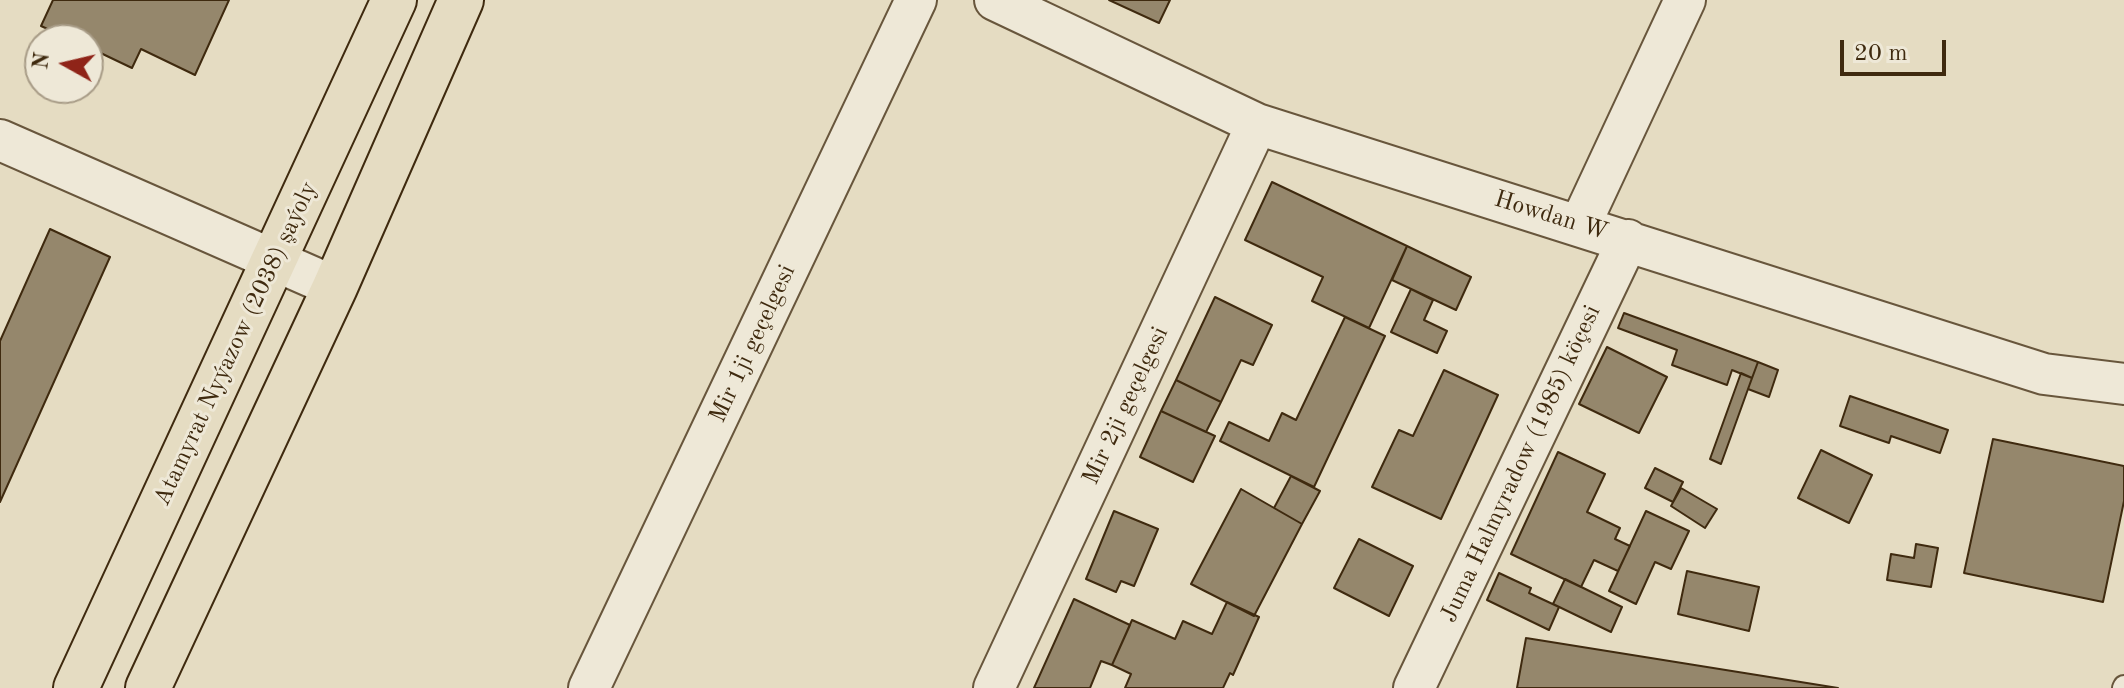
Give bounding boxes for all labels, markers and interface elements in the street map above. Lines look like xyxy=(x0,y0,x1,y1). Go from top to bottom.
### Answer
north arrow xyxy=(24,24,104,104)
scale bar xyxy=(1844,24,1950,74)
text: 20 m xyxy=(1854,42,1908,66)
text: N xyxy=(30,51,54,71)
street label: Atamyrat Nyýazow (2038) şaýoly xyxy=(148,177,324,511)
street label: Howdan W xyxy=(1491,185,1611,247)
street label: Mir 1ji geçelgesi xyxy=(704,261,802,427)
street label: Juma Halmyradow (1985) köçesi xyxy=(1435,301,1607,627)
street label: Mir 2ji geçelgesi xyxy=(1077,323,1175,489)

